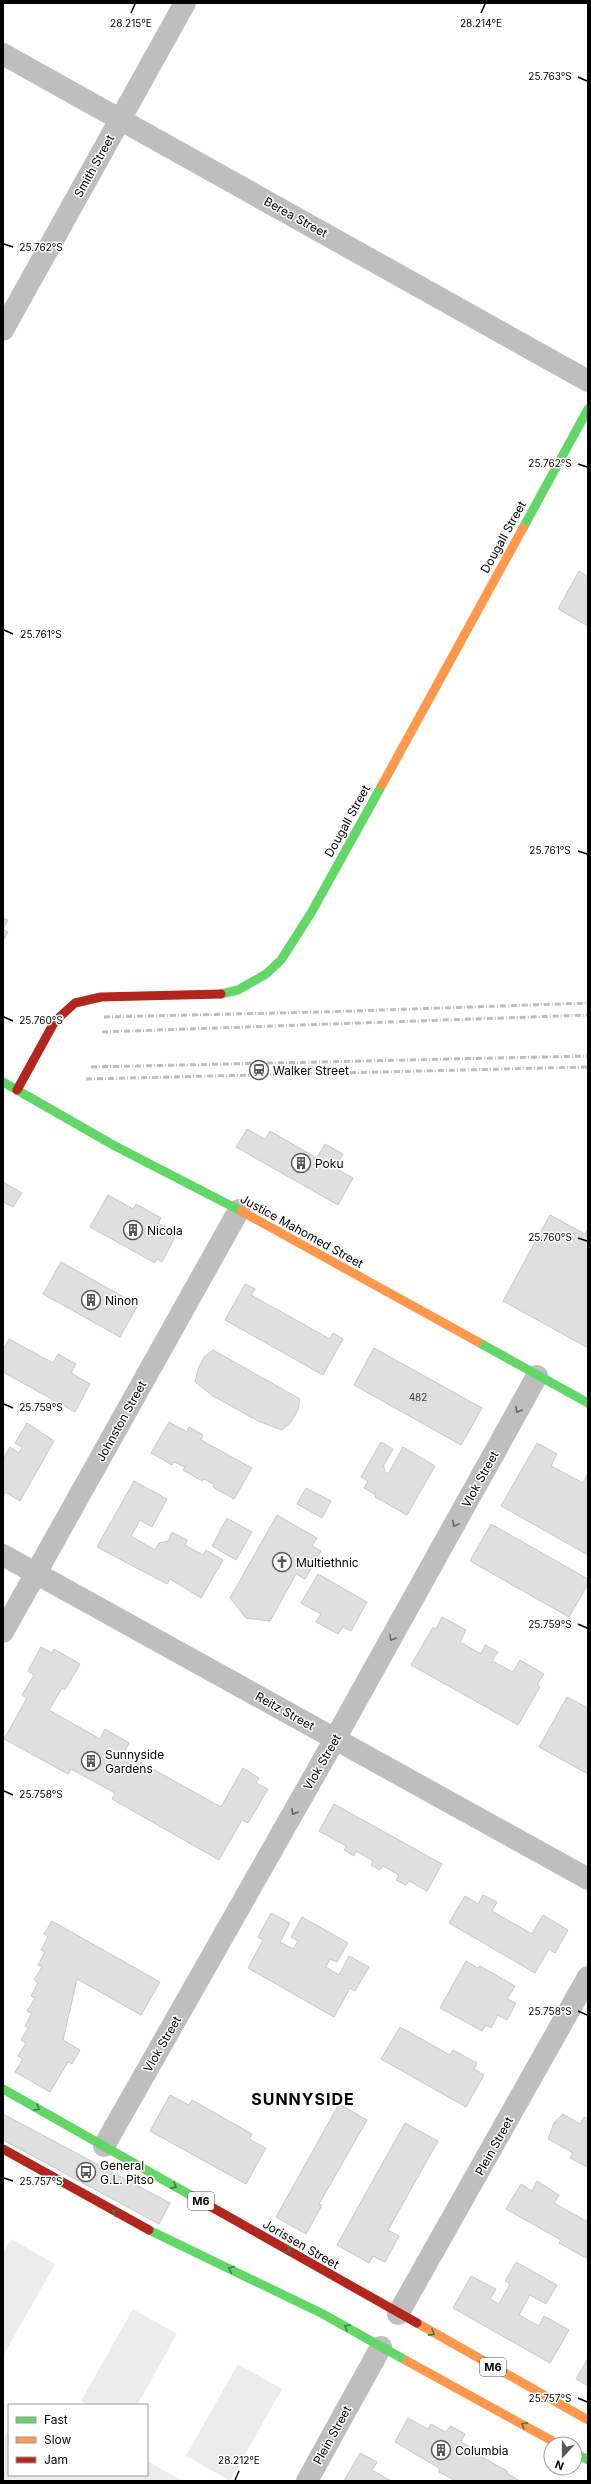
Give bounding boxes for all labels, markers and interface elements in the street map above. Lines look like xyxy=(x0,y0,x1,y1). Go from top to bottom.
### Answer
text: 28.215°E xyxy=(110,17,152,29)
text: 28.214°E xyxy=(460,17,502,29)
text: 25.763°S xyxy=(528,70,572,82)
street label: Smith Street xyxy=(71,132,117,200)
street label: Berea Street xyxy=(262,193,330,241)
text: 25.762°S xyxy=(19,241,63,253)
text: 25.762°S xyxy=(528,457,572,469)
street label: Dougall Street xyxy=(477,498,529,576)
text: 25.761°S xyxy=(20,628,62,640)
street label: Dougall Street xyxy=(321,782,373,860)
text: 25.761°S xyxy=(529,844,571,856)
text: 25.760°S xyxy=(19,1014,63,1026)
station icon: Walker Street xyxy=(248,1059,270,1081)
place label: Walker Street xyxy=(273,1063,349,1078)
building icon: Poku xyxy=(290,1152,312,1174)
place label: Poku xyxy=(315,1156,343,1171)
street label: Justice Mahomed Street xyxy=(238,1191,366,1271)
building icon: Nicola xyxy=(122,1219,144,1241)
place label: Nicola xyxy=(147,1223,183,1238)
text: 25.760°S xyxy=(528,1231,572,1243)
building icon: Ninon xyxy=(80,1289,102,1311)
place label: Ninon xyxy=(105,1293,138,1308)
street label: Johnston Street xyxy=(93,1378,149,1464)
house number: 482 xyxy=(409,1391,427,1403)
text: 25.759°S xyxy=(19,1401,63,1413)
one-way arrow xyxy=(515,1406,522,1413)
street label: Vlok Street xyxy=(458,1448,502,1510)
one-way arrow xyxy=(452,1520,459,1527)
church icon: Multiethnic xyxy=(271,1551,293,1573)
place label: Multiethnic xyxy=(296,1555,359,1570)
text: 25.759°S xyxy=(528,1618,572,1630)
one-way arrow xyxy=(389,1634,396,1641)
street label: Reitz Street xyxy=(253,1689,317,1733)
street label: Vlok Street xyxy=(300,1731,344,1793)
place label: Sunnyside Gardens xyxy=(105,1747,164,1776)
building icon: Sunnyside Gardens xyxy=(80,1750,102,1772)
text: 25.758°S xyxy=(19,1788,63,1800)
one-way arrow xyxy=(291,1808,299,1815)
text: 25.758°S xyxy=(528,2005,572,2017)
street label: Vlok Street xyxy=(140,2013,184,2075)
district label: SUNNYSIDE xyxy=(251,2089,355,2109)
one-way arrow xyxy=(33,2104,40,2111)
street label: Plein Street xyxy=(472,2114,516,2178)
place label: General G.L. Pitso xyxy=(100,2158,154,2187)
bus stop icon: General G.L. Pitso xyxy=(75,2161,97,2183)
text: 25.757°S xyxy=(20,2175,62,2187)
one-way arrow xyxy=(170,2181,178,2189)
road number: M6 xyxy=(188,2192,214,2210)
one-way arrow xyxy=(111,2209,119,2216)
street label: Jorissen Street xyxy=(260,2216,342,2272)
one-way arrow xyxy=(283,2246,291,2253)
one-way arrow xyxy=(228,2266,235,2274)
one-way arrow xyxy=(344,2325,351,2332)
one-way arrow xyxy=(428,2328,435,2335)
road number: M6 xyxy=(480,2358,506,2376)
text: 25.757°S xyxy=(529,2392,571,2404)
street label: Plein Street xyxy=(310,2403,354,2467)
legend xyxy=(8,2404,148,2476)
text: Fast xyxy=(44,2412,68,2427)
one-way arrow xyxy=(521,2423,528,2430)
text: Slow xyxy=(44,2432,72,2447)
north arrow xyxy=(543,2436,583,2476)
building icon: Columbia xyxy=(430,2439,452,2461)
place label: Columbia xyxy=(455,2443,508,2458)
text: Jam xyxy=(44,2452,68,2467)
text: 28.212°E xyxy=(218,2454,260,2466)
text: N xyxy=(553,2457,566,2473)

